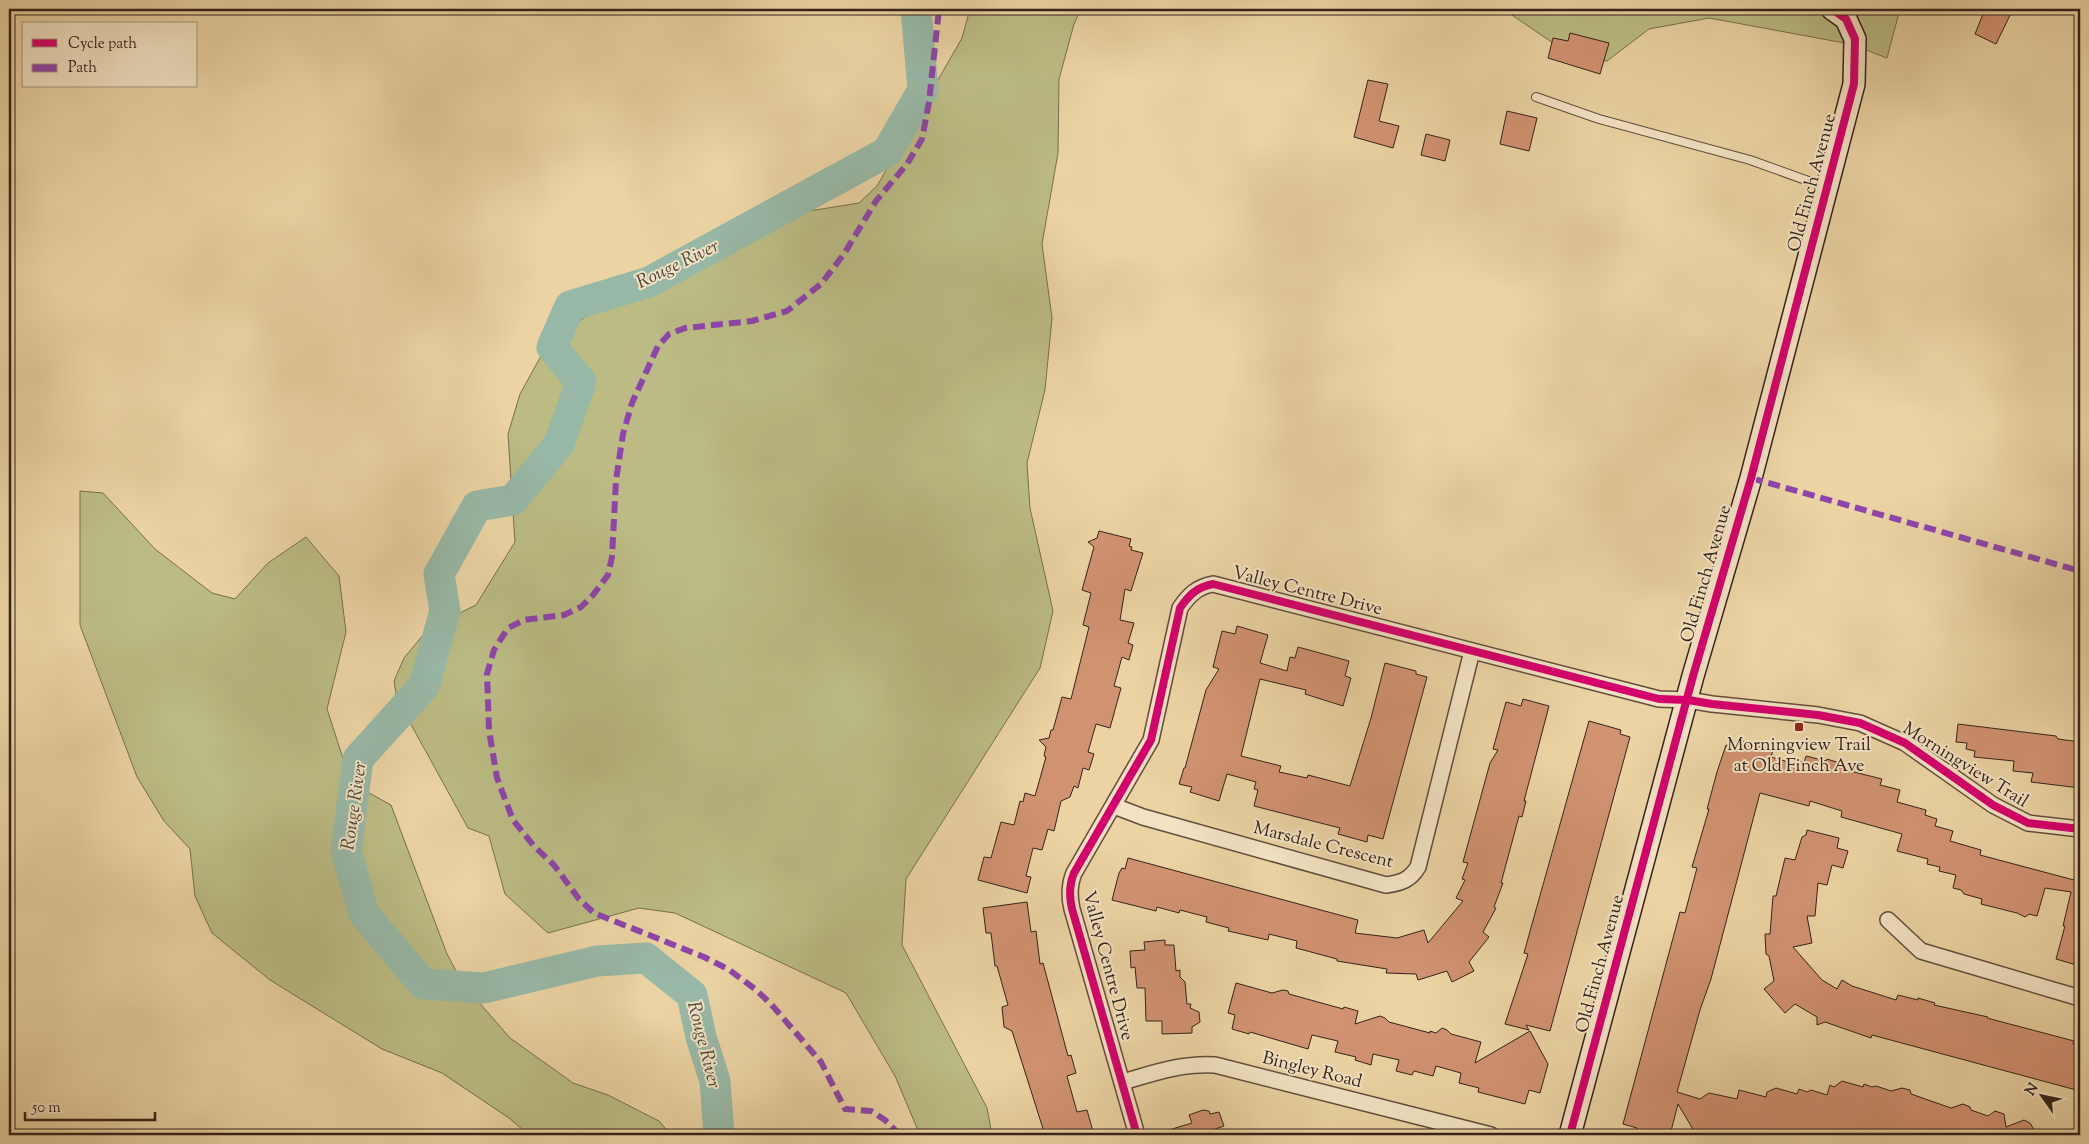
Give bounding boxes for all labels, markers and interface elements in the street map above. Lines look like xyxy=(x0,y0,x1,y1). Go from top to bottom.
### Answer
legend xyxy=(22,22,198,88)
text: Cycle path xyxy=(68,34,137,55)
text: Path xyxy=(68,58,97,79)
street label: Old Finch Avenue xyxy=(1782,111,1844,255)
water label: Rouge River xyxy=(632,233,724,297)
street label: Old Finch Avenue xyxy=(1675,502,1739,646)
street label: Valley Centre Drive xyxy=(1229,561,1385,623)
street label: Morningview Trail xyxy=(1897,717,2033,815)
marker: Morningview Trail at Old Finch Ave xyxy=(1793,721,1805,733)
place label: Morningview Trail at Old Finch Ave xyxy=(1727,733,1871,780)
water label: Rouge River xyxy=(335,760,375,852)
street label: Marsdale Crescent xyxy=(1250,816,1396,876)
street label: Valley Centre Drive xyxy=(1075,888,1139,1044)
street label: Old Finch Avenue xyxy=(1570,892,1632,1036)
water label: Rouge River xyxy=(679,999,727,1092)
street label: Bingley Road xyxy=(1259,1046,1365,1096)
north arrow xyxy=(2016,1072,2066,1122)
text: N xyxy=(2021,1080,2044,1100)
scale bar xyxy=(25,1089,155,1121)
text: 50 m xyxy=(31,1098,61,1119)

